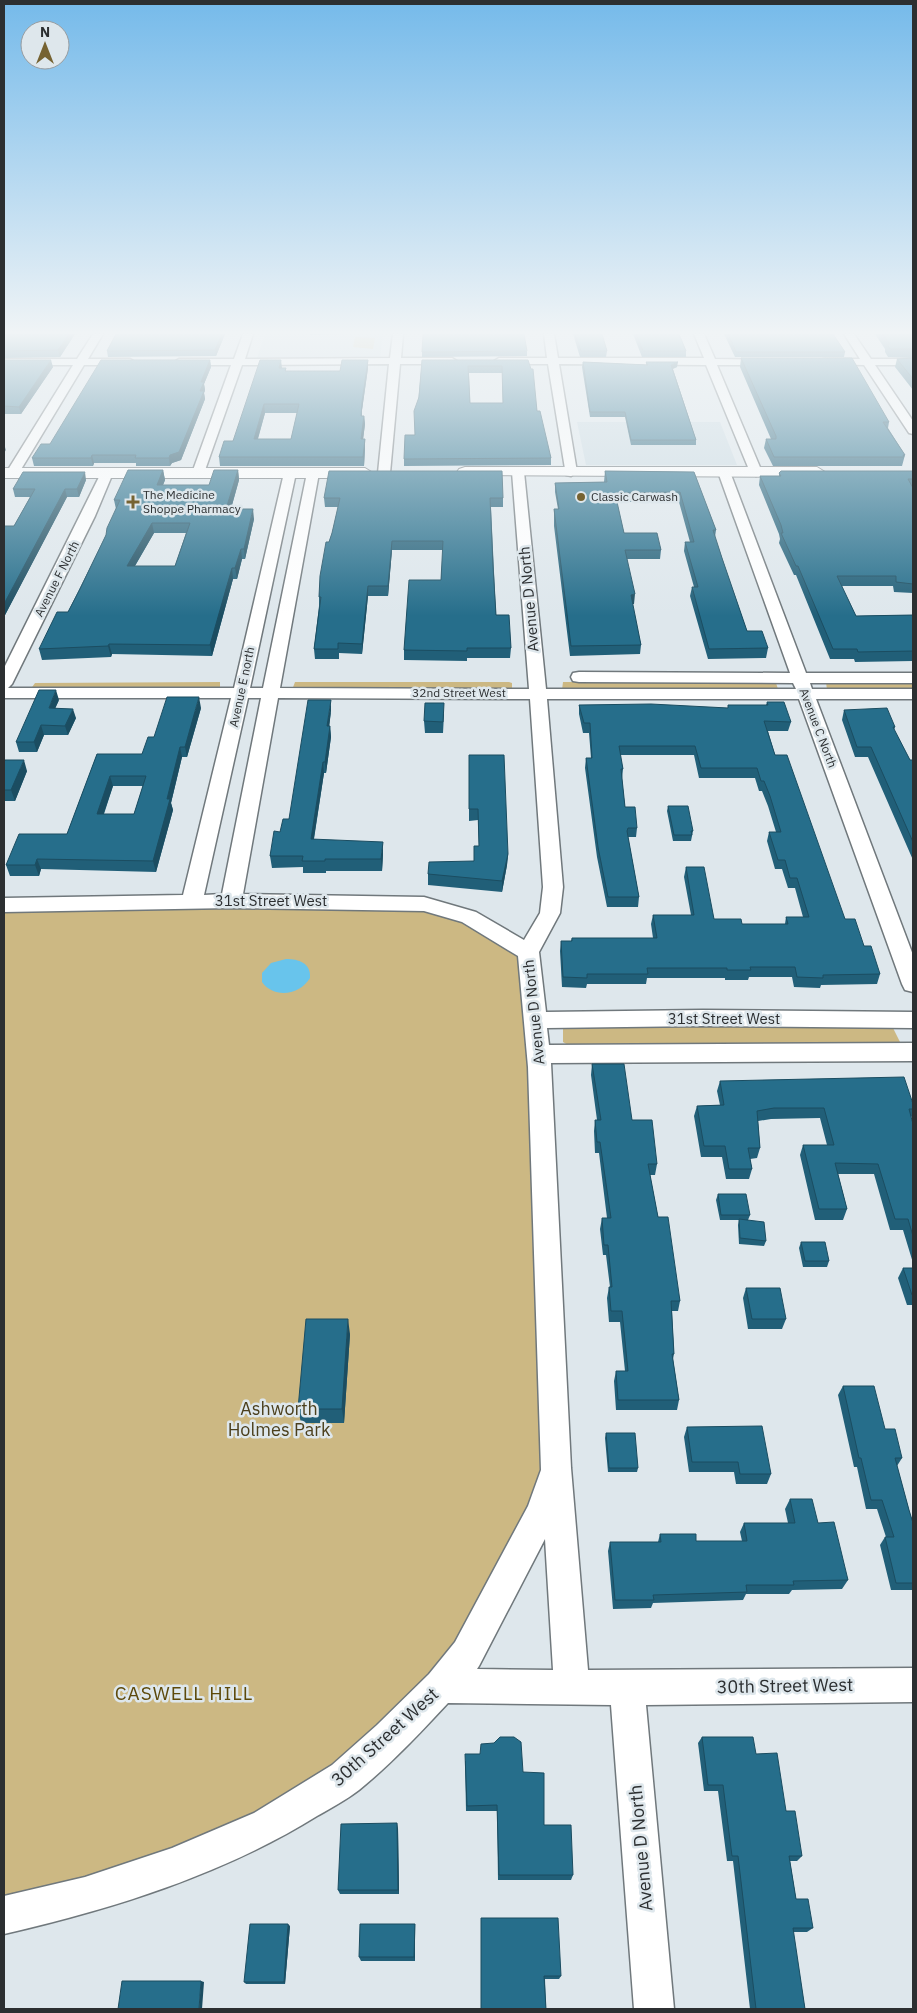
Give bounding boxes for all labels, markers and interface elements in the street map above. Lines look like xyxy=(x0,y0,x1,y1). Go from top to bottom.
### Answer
north arrow xyxy=(20,20,70,70)
text: N xyxy=(40,23,50,41)
place label: The Medicine Shoppe Pharmacy xyxy=(143,487,241,516)
place label: Classic Carwash xyxy=(591,489,678,504)
marker: Classic Carwash xyxy=(575,491,587,503)
marker: The Medicine Shoppe Pharmacy xyxy=(127,496,139,508)
street label: Avenue F North xyxy=(31,538,82,619)
street label: Avenue D North xyxy=(514,546,543,652)
street label: Avenue E north xyxy=(226,645,257,728)
street label: 32nd Street West xyxy=(412,685,506,700)
street label: Avenue C North xyxy=(796,686,840,770)
street label: 31st Street West xyxy=(215,891,327,910)
street label: Avenue D North xyxy=(519,959,548,1066)
street label: 31st Street West xyxy=(668,1009,780,1028)
park label: Ashworth Holmes Park xyxy=(228,1397,331,1441)
street label: 30th Street West xyxy=(716,1673,853,1698)
district label: CASWELL HILL xyxy=(115,1681,253,1705)
street label: 30th Street West xyxy=(326,1682,443,1791)
street label: Avenue D North xyxy=(624,1784,657,1912)

